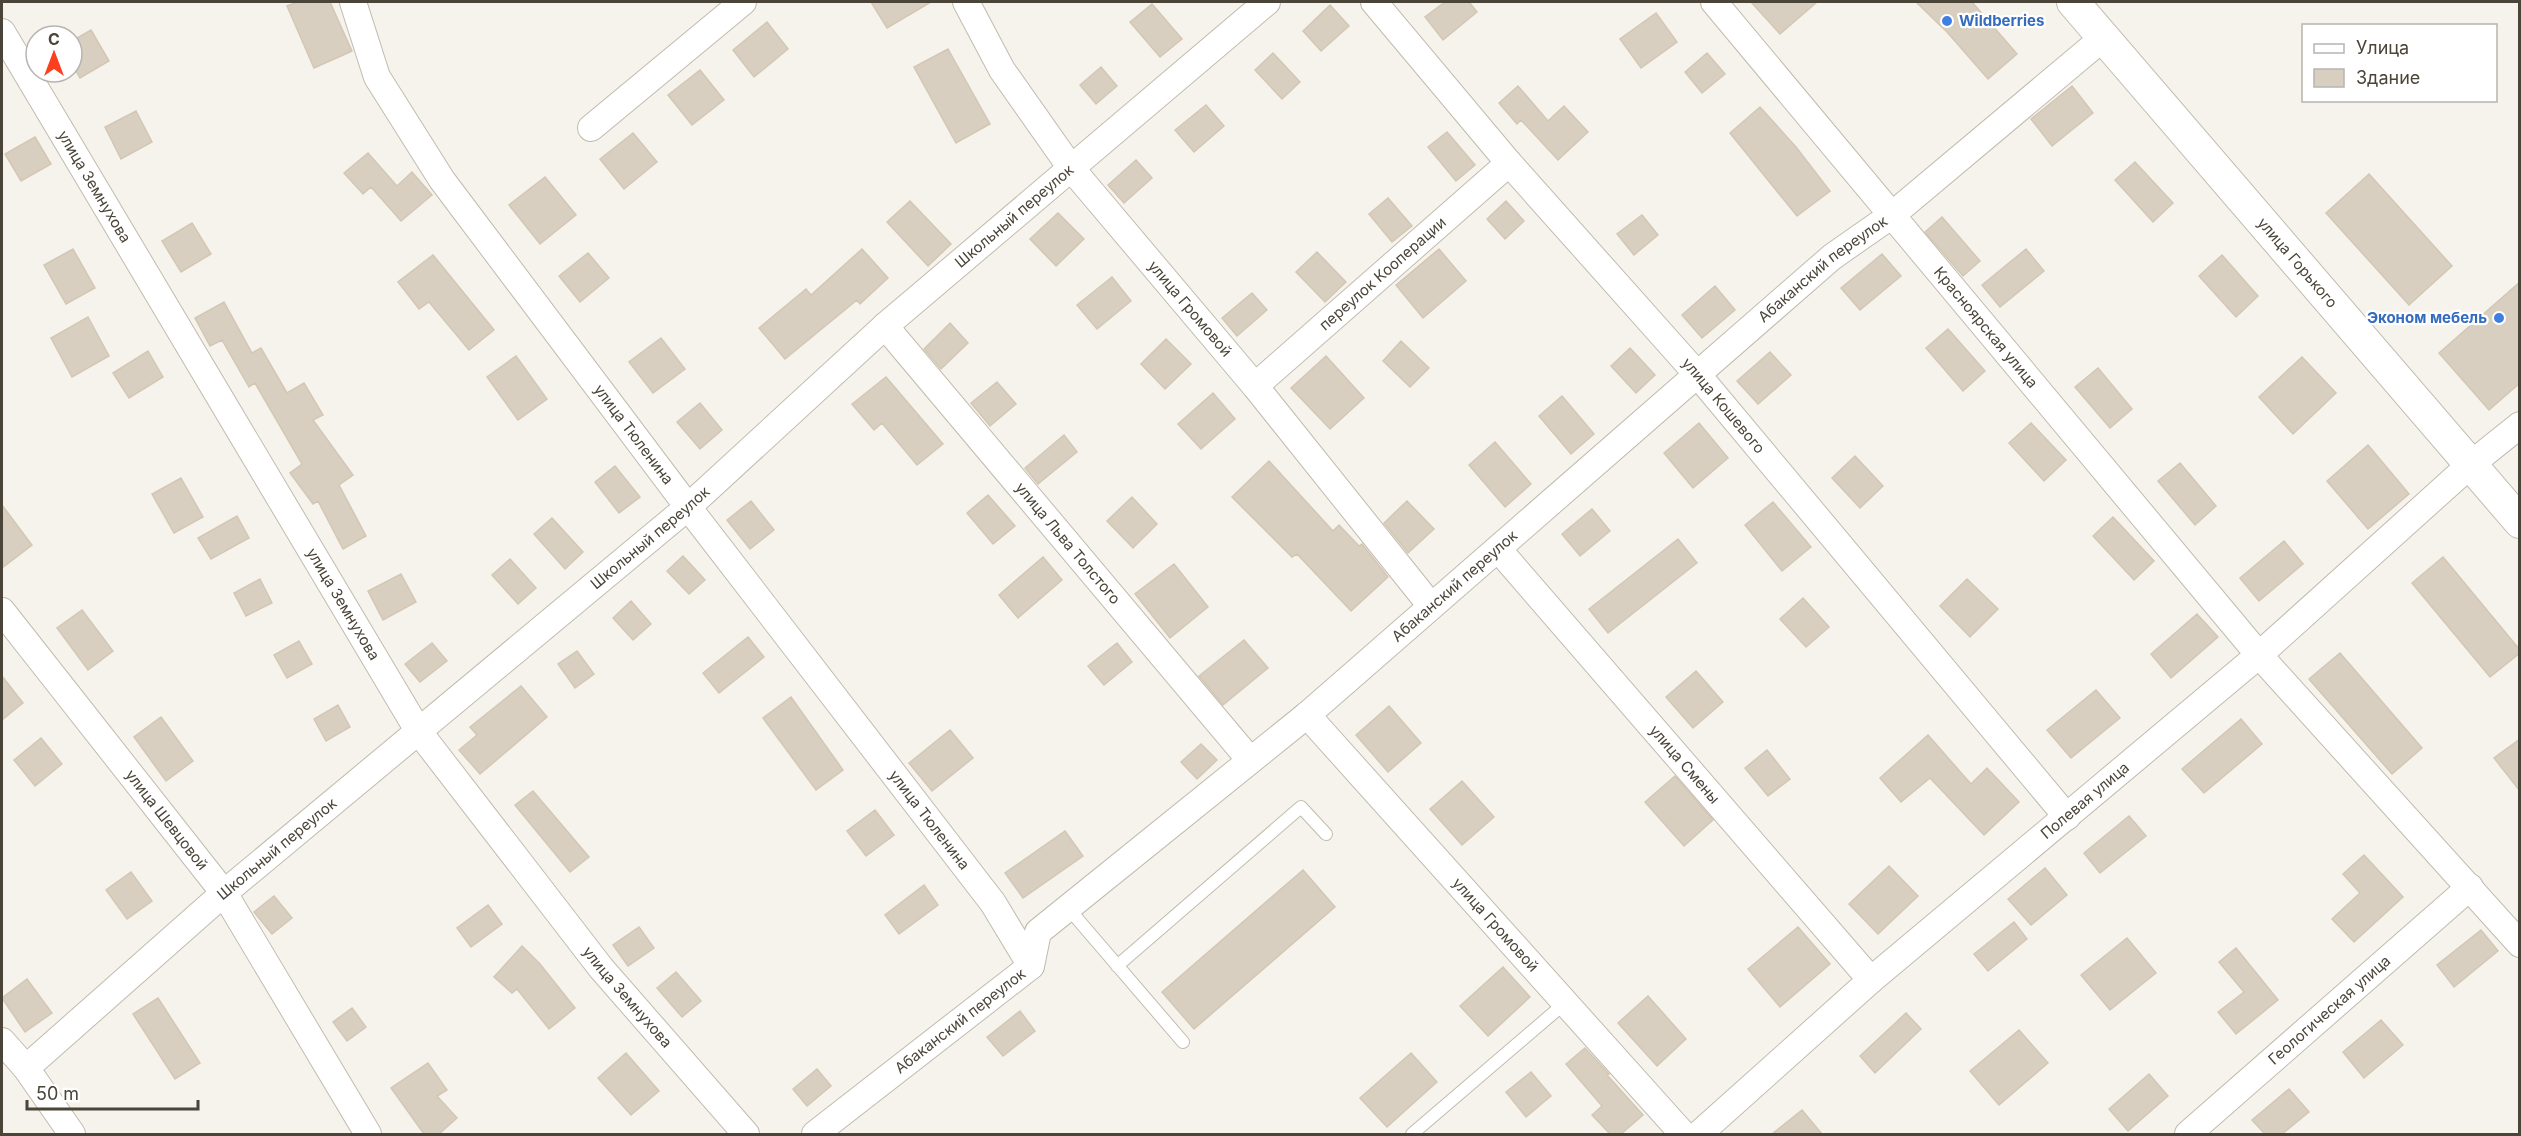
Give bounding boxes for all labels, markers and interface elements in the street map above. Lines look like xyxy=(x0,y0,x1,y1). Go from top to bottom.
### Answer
place label: Wildberries xyxy=(1959,11,2044,30)
marker: Wildberries xyxy=(1940,14,1954,28)
north arrow xyxy=(24,24,84,84)
legend xyxy=(2302,24,2497,102)
text: С xyxy=(48,29,60,49)
text: Улица xyxy=(2356,37,2409,58)
text: Здание xyxy=(2356,67,2420,88)
street label: улица Земнухова xyxy=(54,127,135,246)
street label: Школьный переулок xyxy=(951,160,1077,272)
street label: Абаканский переулок xyxy=(1754,211,1891,326)
street label: переулок Кооперации xyxy=(1315,213,1450,334)
street label: улица Горького xyxy=(2254,213,2342,312)
street label: улица Громовой xyxy=(1144,257,1236,360)
street label: Красноярская улица xyxy=(1930,263,2042,392)
place label: Эконом мебель xyxy=(2367,308,2487,327)
marker: Эконом мебель xyxy=(2492,311,2506,325)
street label: улица Кошевого xyxy=(1678,354,1769,457)
street label: улица Тюленина xyxy=(590,380,678,488)
street label: улица Льва Толстого xyxy=(1012,478,1125,608)
street label: Школьный переулок xyxy=(586,482,713,593)
street label: Абаканский переулок xyxy=(1388,526,1521,646)
street label: улица Земнухова xyxy=(302,544,384,664)
street label: улица Смены xyxy=(1646,721,1724,807)
street label: Полевая улица xyxy=(2037,758,2133,843)
street label: улица Шевцовой xyxy=(121,766,212,874)
street label: улица Тюленина xyxy=(885,766,974,874)
street label: Школьный переулок xyxy=(213,793,340,904)
street label: улица Громовой xyxy=(1449,874,1543,975)
street label: улица Земнухова xyxy=(579,942,676,1051)
street label: Геологическая улица xyxy=(2264,951,2394,1068)
street label: Абаканский переулок xyxy=(891,964,1029,1077)
scale bar xyxy=(27,1073,198,1111)
text: 50 m xyxy=(36,1083,79,1104)

